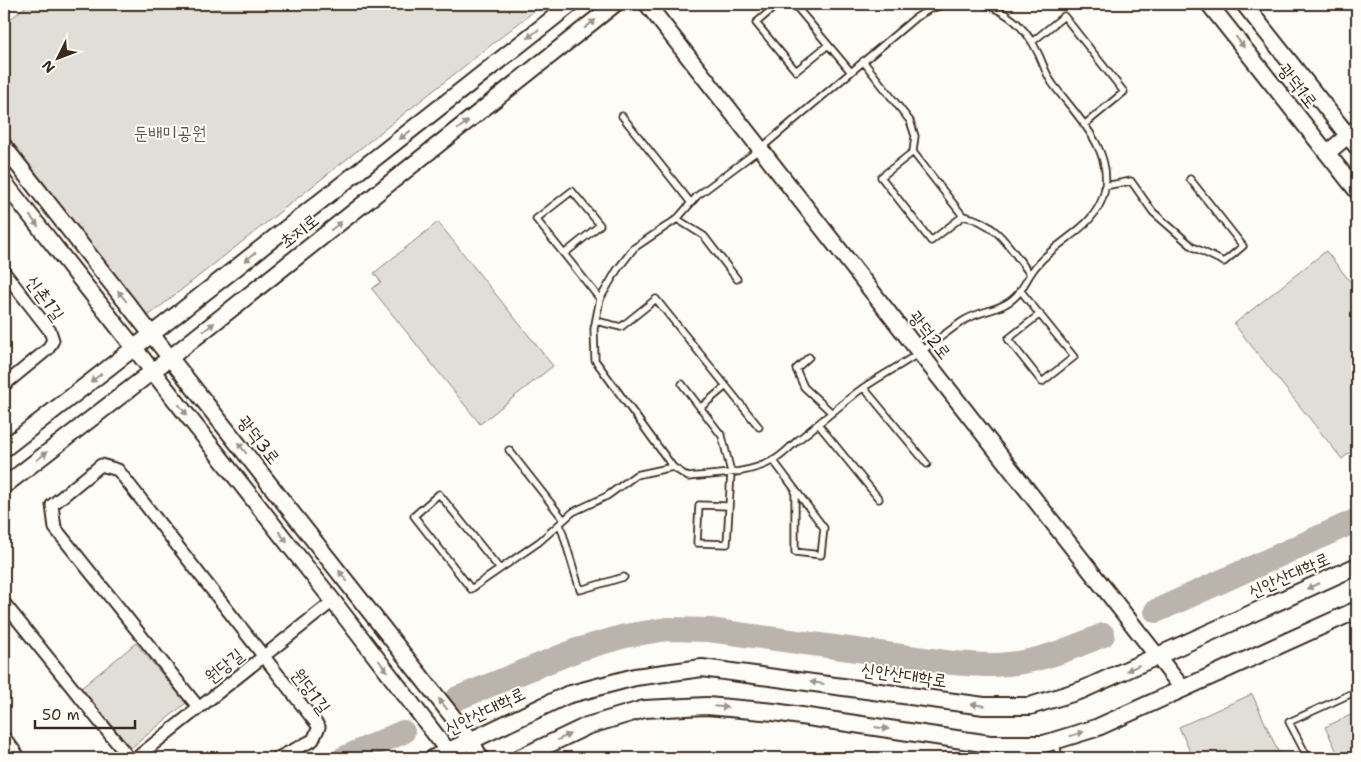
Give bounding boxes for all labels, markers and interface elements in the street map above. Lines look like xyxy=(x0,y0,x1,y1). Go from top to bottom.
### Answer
one-way arrow xyxy=(584,18,597,29)
one-way arrow xyxy=(526,29,539,39)
north arrow xyxy=(32,32,82,82)
one-way arrow xyxy=(1234,35,1245,48)
text: N xyxy=(38,57,59,77)
street label: 광덕1로 xyxy=(1273,59,1323,113)
one-way arrow xyxy=(456,119,469,130)
park label: 둔배미공원 xyxy=(134,121,206,145)
one-way arrow xyxy=(399,129,412,140)
street label: 초지로 xyxy=(274,208,324,254)
one-way arrow xyxy=(28,214,39,227)
one-way arrow xyxy=(329,220,342,231)
one-way arrow xyxy=(244,252,257,263)
street label: 신촌1길 xyxy=(20,270,70,326)
one-way arrow xyxy=(117,290,128,303)
street label: 광덕2로 xyxy=(903,306,957,364)
one-way arrow xyxy=(202,321,215,332)
one-way arrow xyxy=(89,373,103,383)
one-way arrow xyxy=(177,403,188,416)
street label: 광덕3로 xyxy=(232,411,286,469)
one-way arrow xyxy=(237,442,248,455)
one-way arrow xyxy=(35,451,48,462)
one-way arrow xyxy=(278,530,288,544)
street label: 신안산대학로 xyxy=(1244,546,1334,604)
one-way arrow xyxy=(337,570,348,583)
one-way arrow xyxy=(1306,582,1320,590)
street label: 원당길 xyxy=(200,643,249,689)
street label: 신안산대학로 xyxy=(859,657,949,693)
one-way arrow xyxy=(377,659,388,672)
street label: 원당1길 xyxy=(286,663,336,719)
one-way arrow xyxy=(1126,664,1140,672)
one-way arrow xyxy=(809,679,825,687)
street label: 신안산대학로 xyxy=(441,681,529,741)
scale bar xyxy=(35,697,135,729)
one-way arrow xyxy=(438,697,448,711)
one-way arrow xyxy=(970,701,986,709)
one-way arrow xyxy=(713,703,729,711)
text: 50 m xyxy=(42,705,80,725)
one-way arrow xyxy=(874,724,890,732)
one-way arrow xyxy=(1069,730,1084,738)
one-way arrow xyxy=(557,733,571,741)

